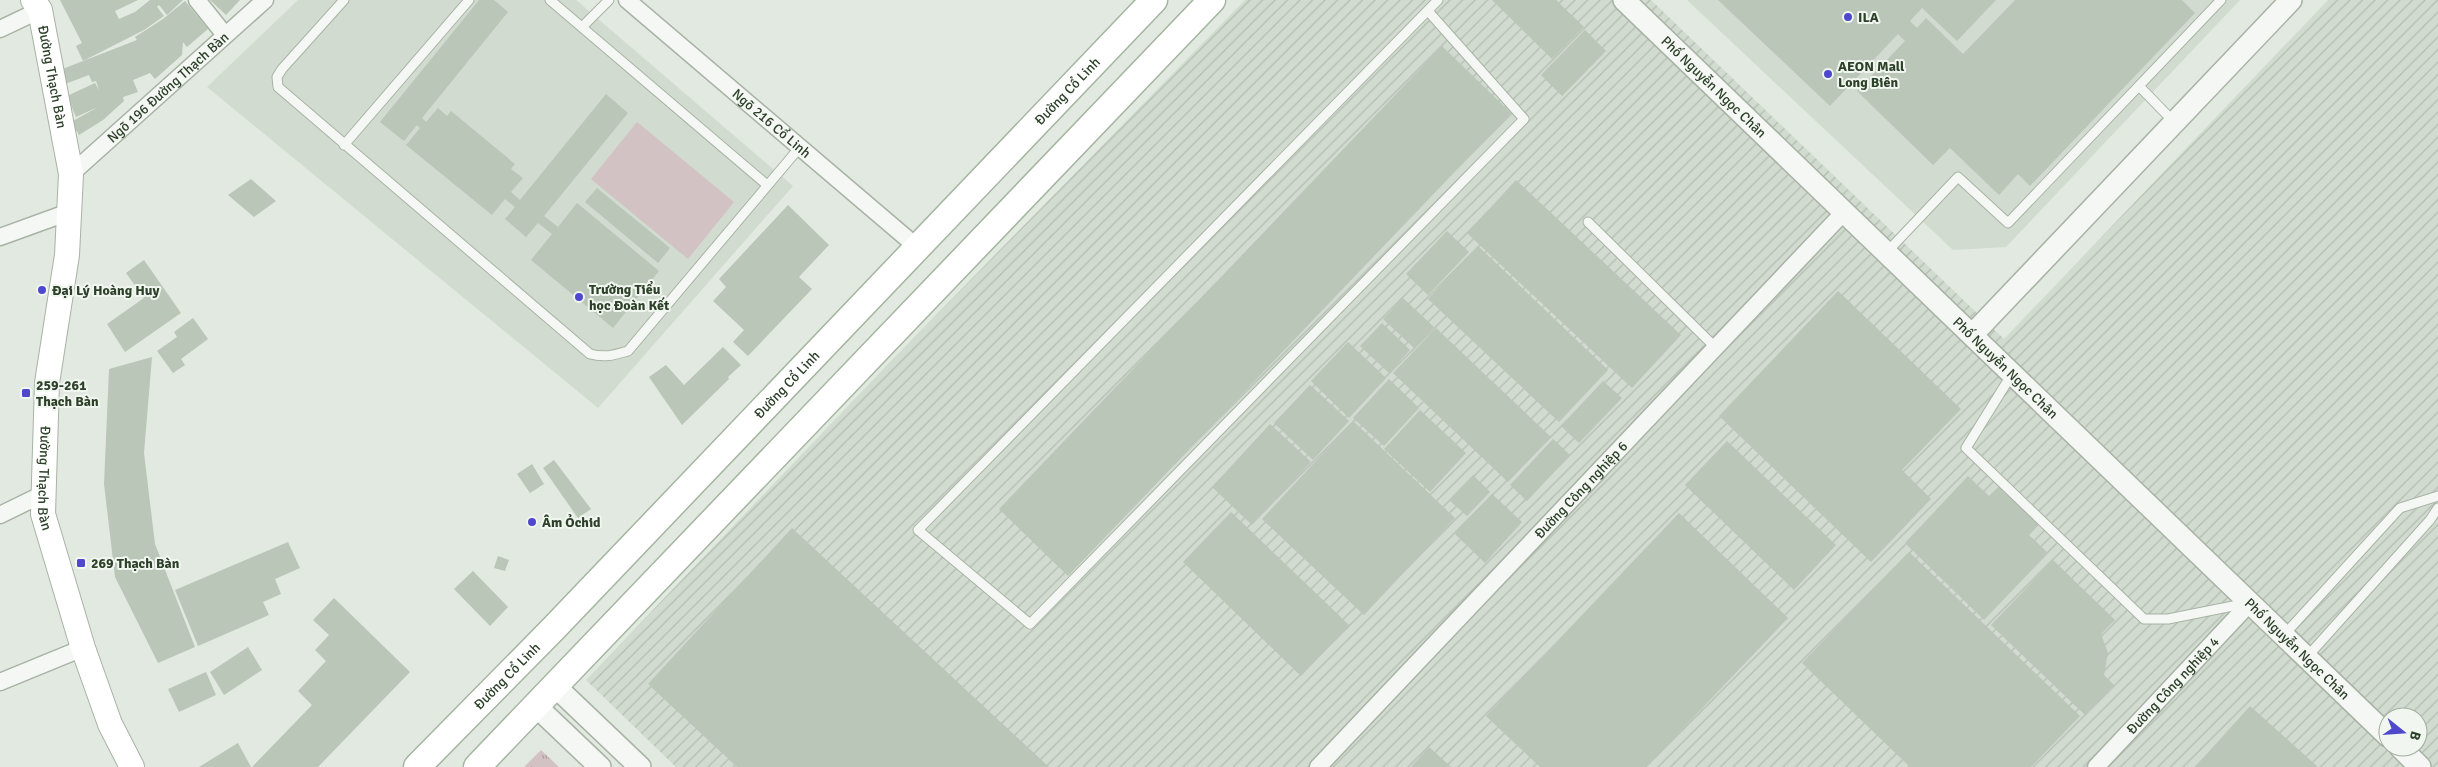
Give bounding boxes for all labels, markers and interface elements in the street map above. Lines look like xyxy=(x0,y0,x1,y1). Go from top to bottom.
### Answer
place label: ILA xyxy=(1858,9,1879,26)
marker: ILA xyxy=(1842,11,1854,23)
street label: Đường Thạch Bàn xyxy=(34,24,70,130)
street label: Ngõ 196 Đường Thạch Bàn xyxy=(104,29,232,147)
street label: Phố Nguyễn Ngọc Chân xyxy=(1658,33,1770,142)
street label: Đường Cổ Linh xyxy=(1031,54,1104,129)
place label: AEON Mall Long Biên xyxy=(1838,58,1905,91)
marker: AEON Mall Long Biên xyxy=(1822,68,1834,80)
street label: Ngõ 216 Cổ Linh xyxy=(729,85,814,162)
place label: Trường Tiểu học Đoàn Kết xyxy=(589,281,670,314)
place label: Đại Lý Hoàng Huy xyxy=(52,282,160,299)
marker: Đại Lý Hoàng Huy xyxy=(36,284,48,296)
marker: Trường Tiểu học Đoàn Kết xyxy=(573,291,585,303)
street label: Phố Nguyễn Ngọc Chân xyxy=(1949,314,2061,423)
street label: Đường Cổ Linh xyxy=(751,347,823,422)
place label: 259-261 Thạch Bàn xyxy=(36,377,99,410)
marker: 259-261 Thạch Bàn xyxy=(20,387,32,399)
street label: Đường Thạch Bàn xyxy=(34,426,55,532)
street label: Đường Công nghiệp 6 xyxy=(1531,438,1631,542)
place label: Âm Ỏchid xyxy=(542,514,601,531)
marker: Âm Ỏchid xyxy=(526,516,538,528)
place label: 269 Thạch Bàn xyxy=(91,555,180,572)
marker: 269 Thạch Bàn xyxy=(75,557,87,569)
street label: Phố Nguyễn Ngọc Chân xyxy=(2241,595,2353,704)
street label: Đường Công nghiệp 4 xyxy=(2123,633,2223,738)
street label: Đường Cổ Linh xyxy=(470,639,544,713)
north arrow xyxy=(2378,707,2428,757)
text: B xyxy=(2405,729,2424,743)

